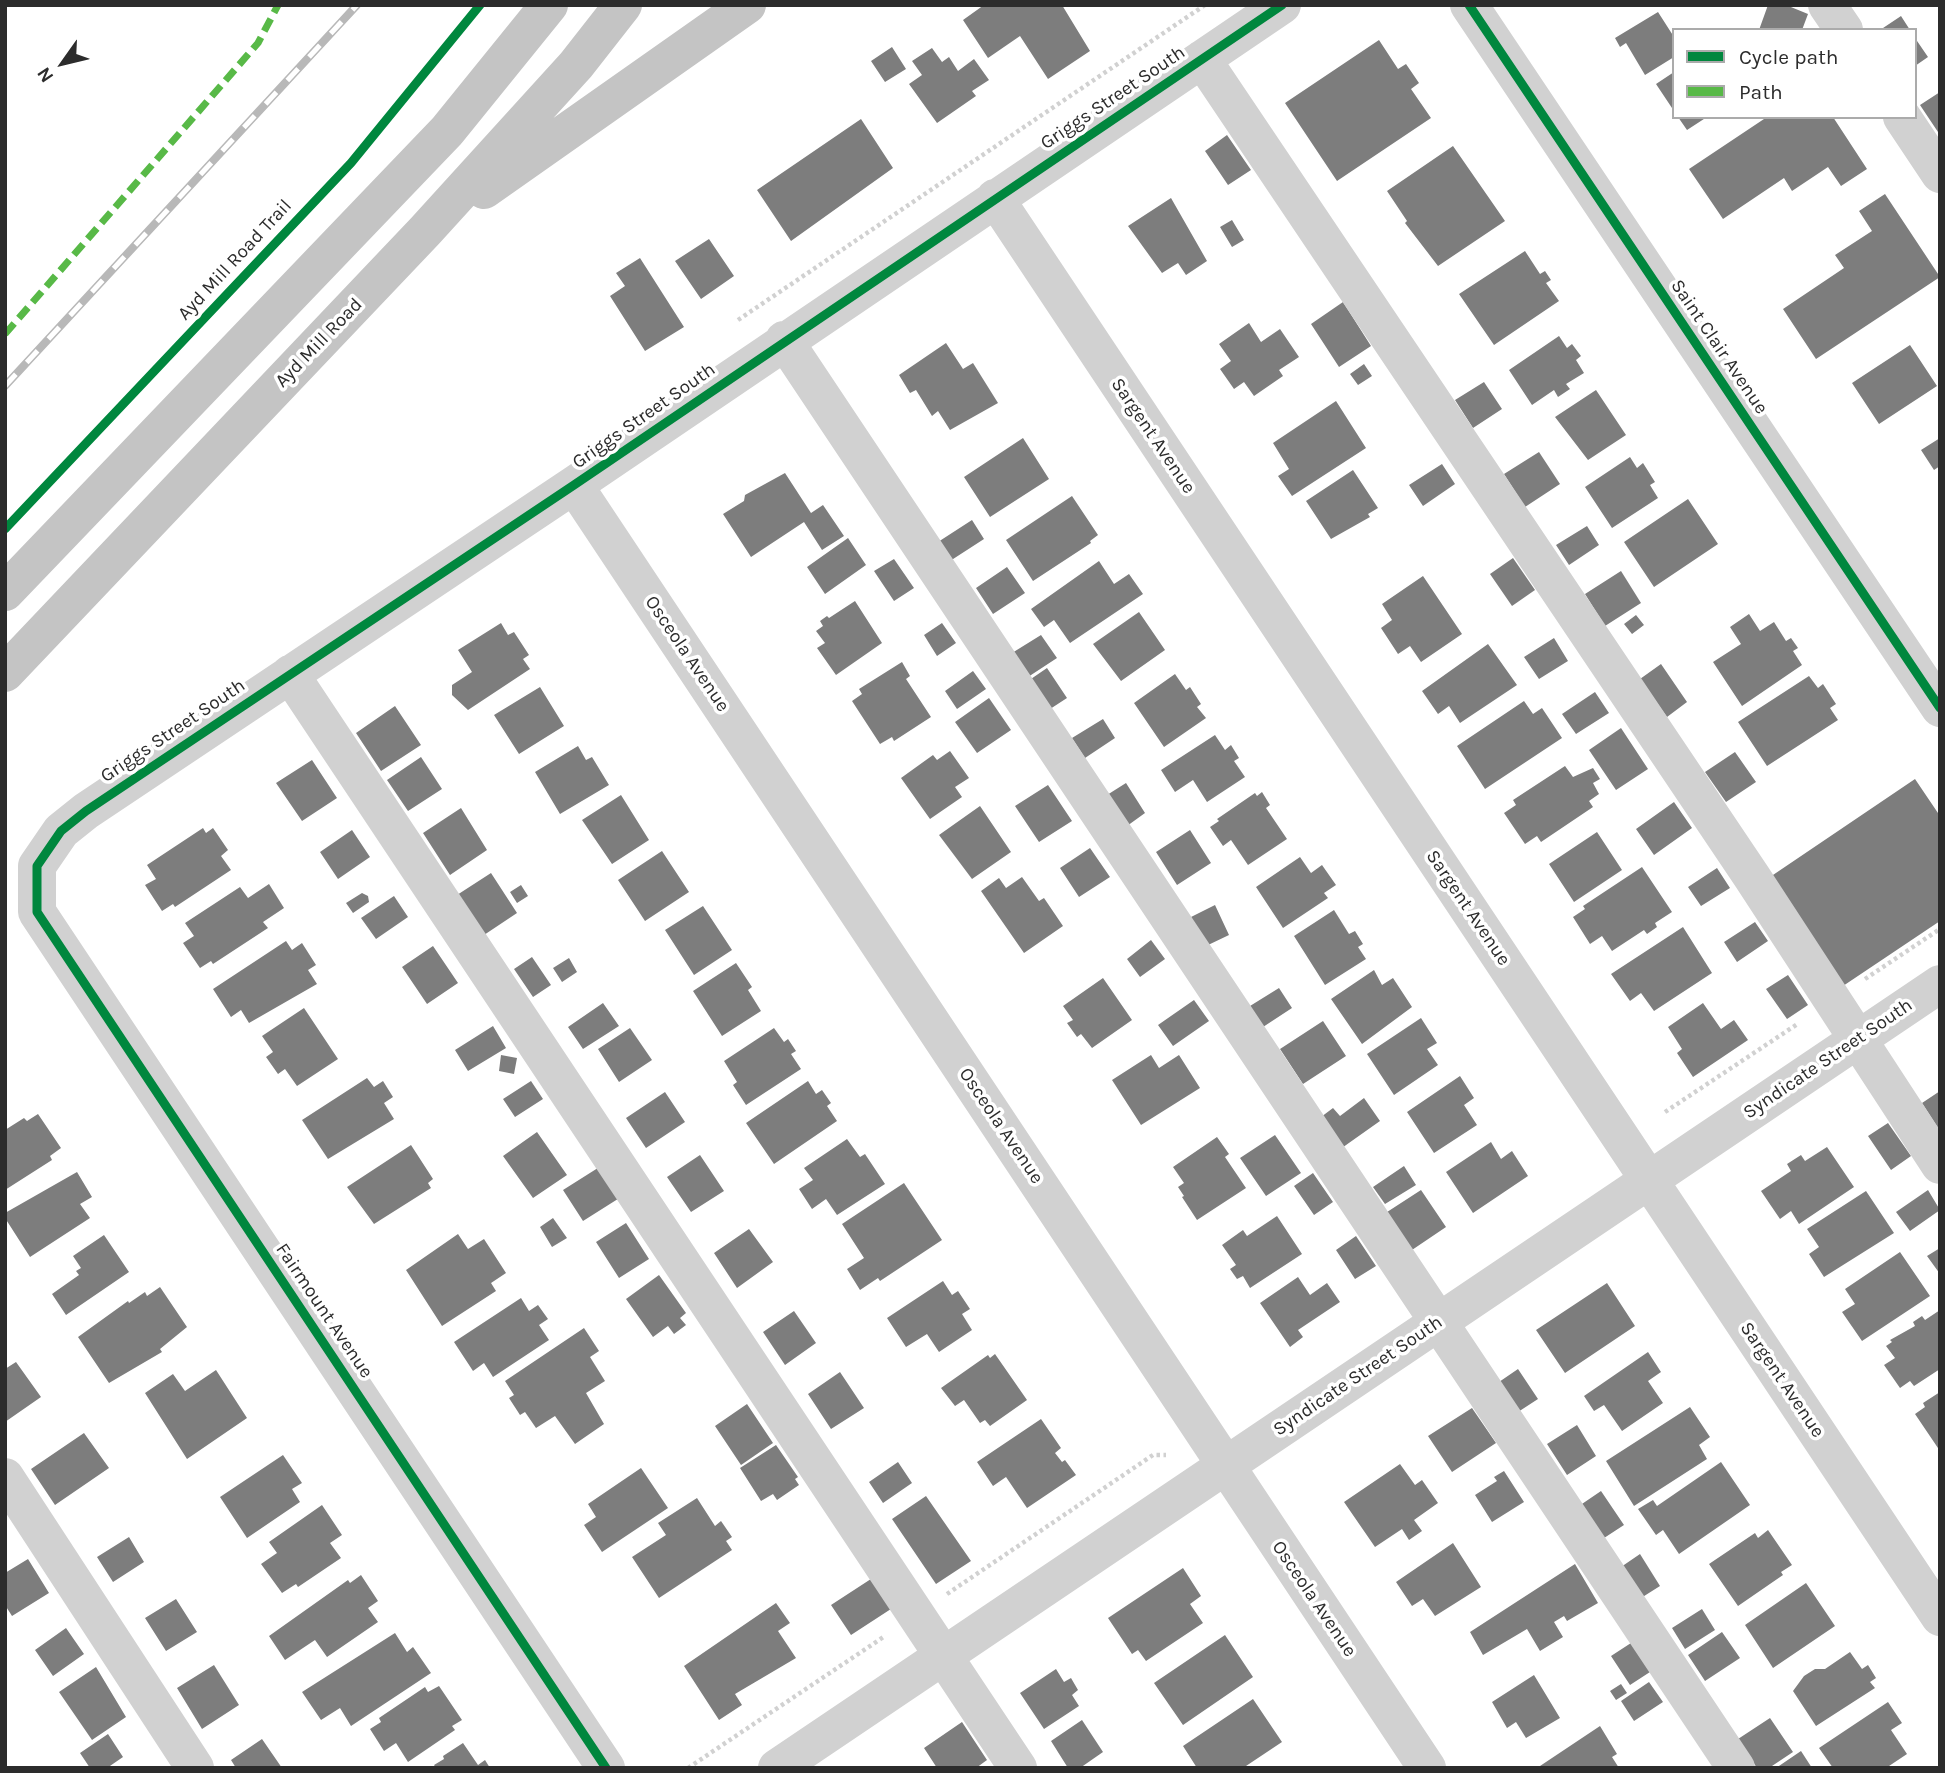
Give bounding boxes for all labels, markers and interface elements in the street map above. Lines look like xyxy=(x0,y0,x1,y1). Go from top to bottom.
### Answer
north arrow xyxy=(28,28,98,98)
legend xyxy=(1672,28,1917,119)
street label: Griggs Street South xyxy=(1036,41,1190,155)
text: Cycle path xyxy=(1739,45,1839,69)
text: N xyxy=(33,63,59,87)
text: Path xyxy=(1739,80,1783,104)
street label: Ayd Mill Road Trail xyxy=(173,195,297,325)
street label: Saint Clair Avenue xyxy=(1665,275,1773,419)
street label: Ayd Mill Road xyxy=(271,293,367,393)
street label: Griggs Street South xyxy=(568,358,720,474)
street label: Sargent Avenue xyxy=(1106,374,1200,498)
street label: Osceola Avenue xyxy=(640,592,734,716)
street label: Griggs Street South xyxy=(96,674,250,788)
street label: Sargent Avenue xyxy=(1421,846,1515,970)
street label: Syndicate Street South xyxy=(1739,994,1917,1124)
street label: Osceola Avenue xyxy=(954,1064,1048,1188)
street label: Fairmount Avenue xyxy=(270,1239,378,1383)
street label: Syndicate Street South xyxy=(1269,1311,1447,1441)
street label: Sargent Avenue xyxy=(1735,1318,1829,1442)
street label: Osceola Avenue xyxy=(1267,1537,1361,1661)

